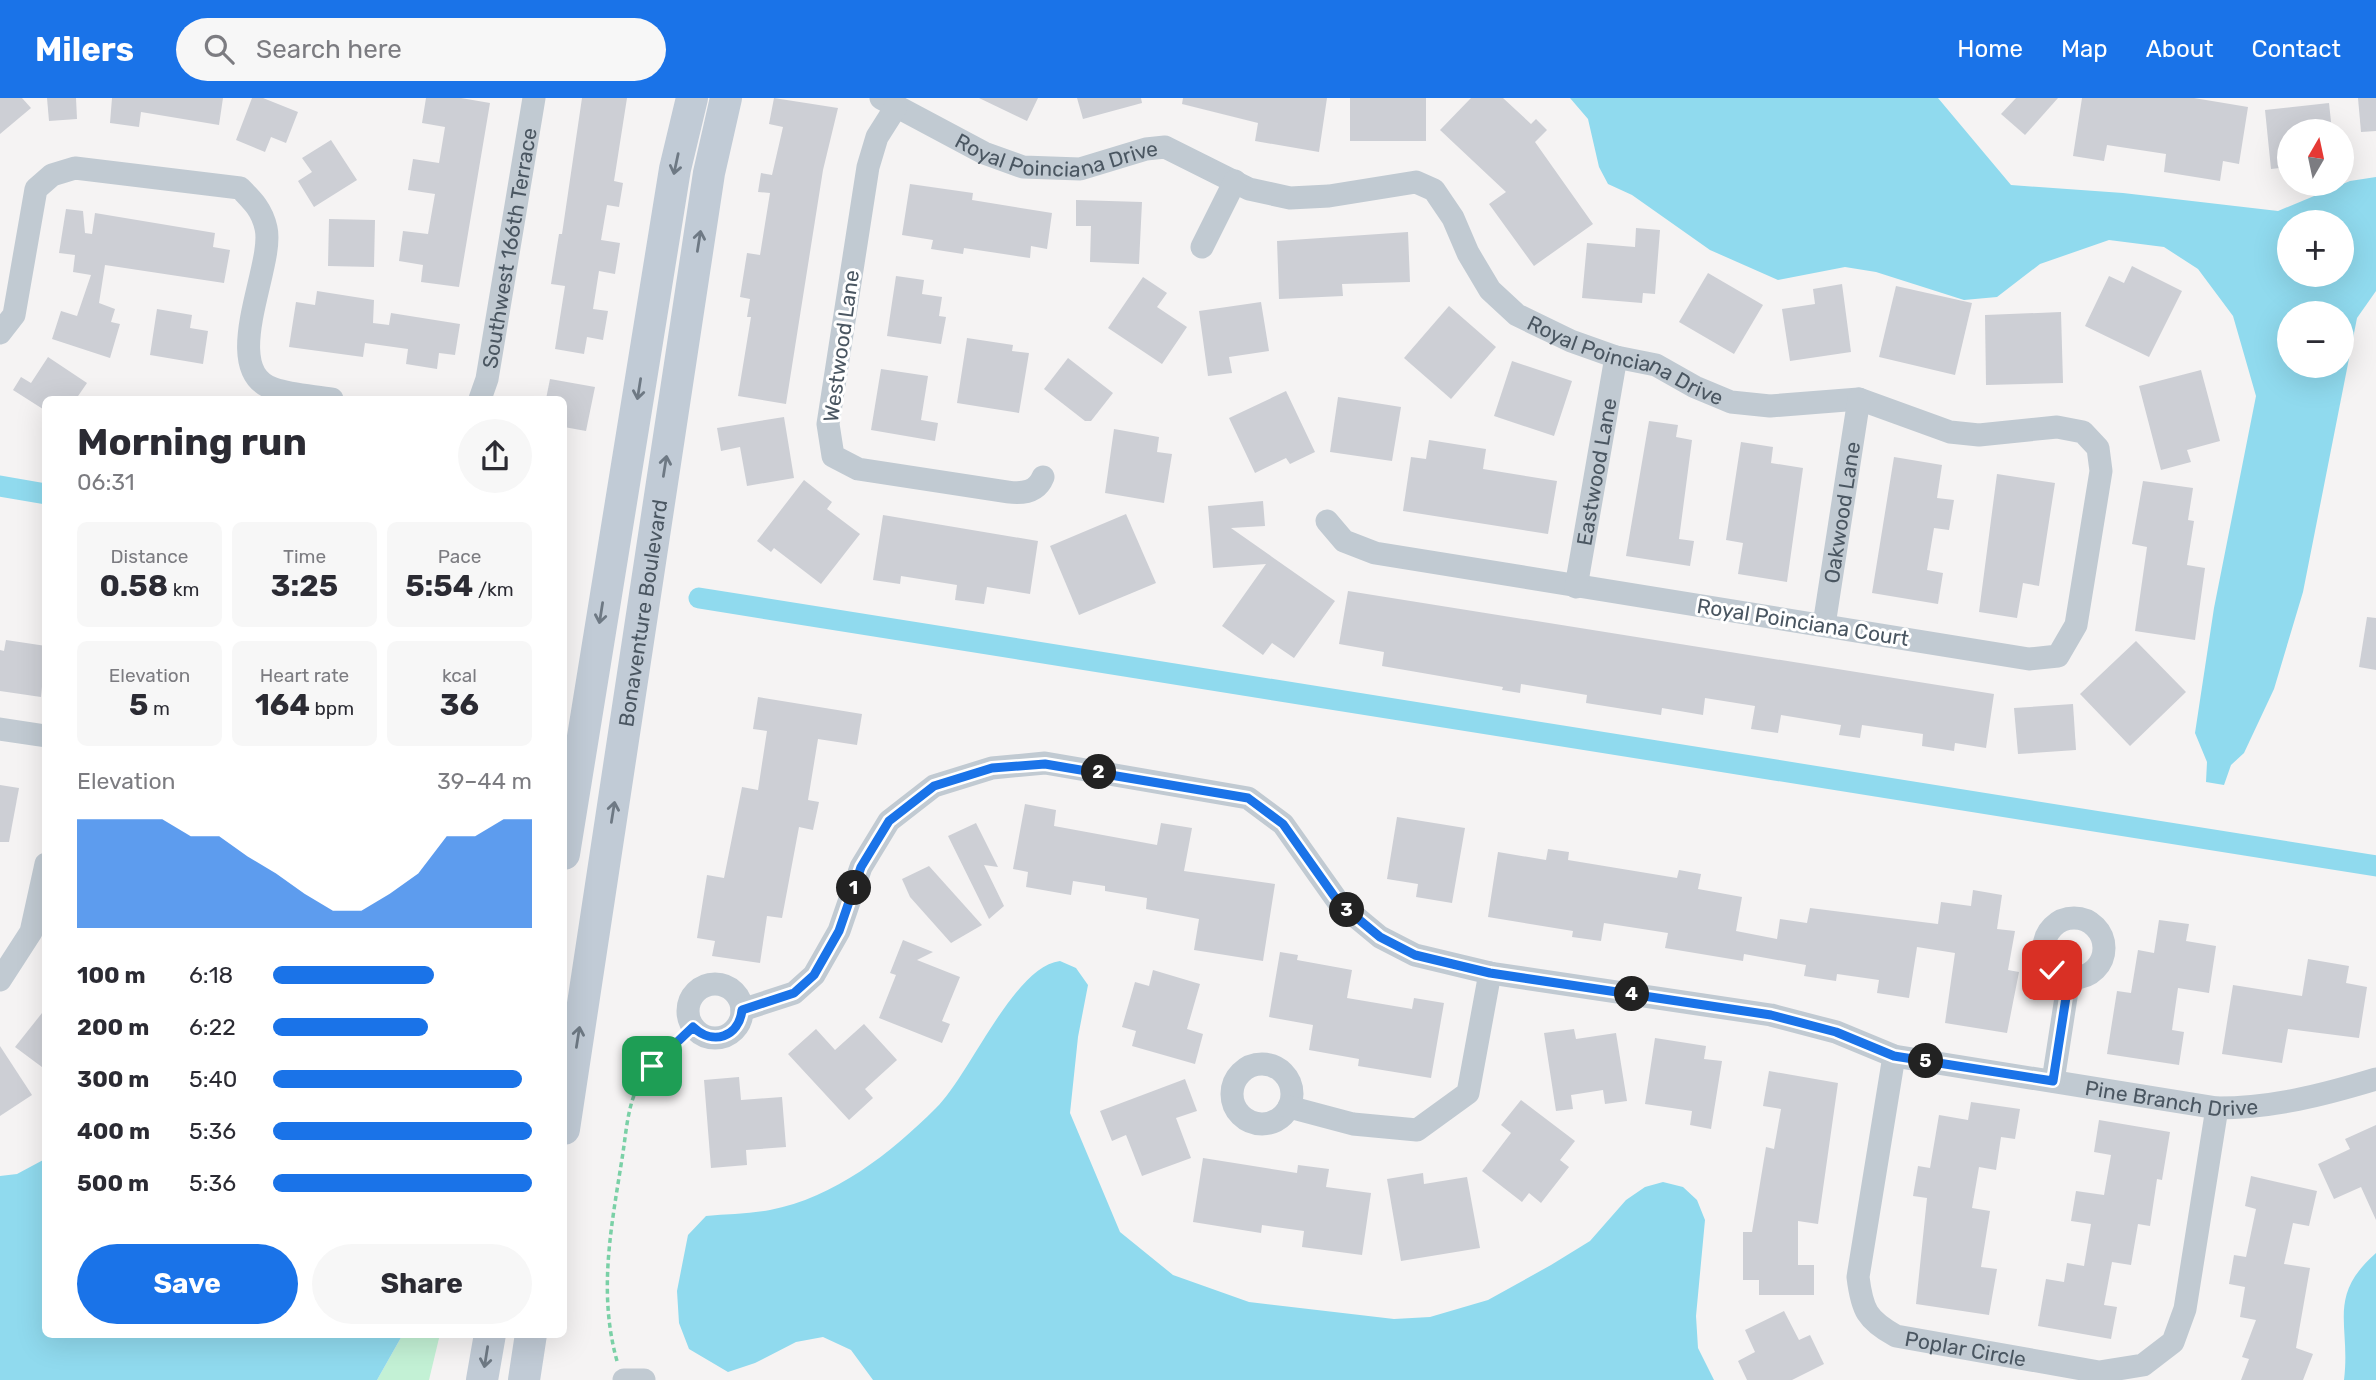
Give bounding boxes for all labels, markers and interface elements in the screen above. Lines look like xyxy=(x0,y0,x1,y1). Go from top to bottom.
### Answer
search box xyxy=(176,18,666,81)
text: Milers xyxy=(35,30,134,69)
icon: search xyxy=(200,30,238,68)
text: Search here xyxy=(256,34,402,65)
text: Home xyxy=(1957,35,2023,63)
text: Map xyxy=(2061,35,2108,63)
text: About xyxy=(2146,35,2214,63)
text: Contact xyxy=(2252,35,2341,63)
north arrow xyxy=(2277,119,2354,196)
map controls xyxy=(2277,119,2354,378)
street label: Southwest 166th Terrace xyxy=(476,126,541,370)
street label: Royal Poinciana Drive xyxy=(951,128,1159,182)
one-way arrow xyxy=(669,152,683,175)
button: + xyxy=(2277,210,2354,287)
one-way arrow xyxy=(693,230,706,253)
street label: Westwood Lane xyxy=(818,268,864,424)
button: − xyxy=(2277,301,2354,378)
street label: Royal Poinciana Drive xyxy=(1523,309,1727,410)
one-way arrow xyxy=(632,377,645,400)
street label: Eastwood Lane xyxy=(1571,396,1621,548)
text: Morning run xyxy=(77,419,307,465)
button: share xyxy=(458,419,532,493)
street label: Oakwood Lane xyxy=(1818,440,1865,585)
one-way arrow xyxy=(659,455,672,478)
text: 06:31 xyxy=(77,468,135,496)
street label: Bonaventure Boulevard xyxy=(613,497,672,728)
text: Distance xyxy=(111,545,188,568)
text: Time xyxy=(283,545,326,568)
text: Pace xyxy=(438,545,481,568)
text: 0.58 xyxy=(100,568,168,604)
text: 3:25 xyxy=(271,568,338,604)
text: 5:54 xyxy=(405,568,473,604)
text: km xyxy=(168,578,199,601)
text: /km xyxy=(473,578,514,601)
street label: Royal Poinciana Court xyxy=(1695,593,1911,651)
one-way arrow xyxy=(594,601,607,624)
text: Elevation xyxy=(109,664,190,687)
text: Heart rate xyxy=(260,664,349,687)
text: kcal xyxy=(442,664,477,687)
text: 5 xyxy=(129,687,148,723)
text: 164 xyxy=(255,687,310,723)
text: 36 xyxy=(440,687,479,723)
text: m xyxy=(148,697,170,720)
text: bpm xyxy=(310,697,354,720)
pin: 2 xyxy=(1082,754,1116,790)
text: 2 xyxy=(1092,760,1105,783)
text: Elevation xyxy=(77,767,176,795)
text: 39–44 m xyxy=(437,767,532,795)
one-way arrow xyxy=(607,801,620,824)
pin: 1 xyxy=(836,870,872,906)
text: 1 xyxy=(849,876,858,899)
pin: 3 xyxy=(1330,892,1364,928)
text: 3 xyxy=(1340,898,1353,921)
pin xyxy=(2022,940,2082,1000)
icon: check xyxy=(2033,951,2071,989)
text: 100 m xyxy=(77,961,146,989)
text: 6:18 xyxy=(189,961,233,989)
pin: 4 xyxy=(1614,976,1650,1012)
text: 4 xyxy=(1625,982,1638,1005)
text: 200 m xyxy=(77,1013,149,1041)
text: 6:22 xyxy=(189,1013,236,1041)
one-way arrow xyxy=(572,1026,585,1049)
pin xyxy=(622,1036,682,1096)
pin: 5 xyxy=(1909,1044,1944,1079)
icon: arrive xyxy=(633,1047,671,1085)
text: 5 xyxy=(1919,1049,1932,1072)
text: 300 m xyxy=(77,1065,149,1093)
text: 5:40 xyxy=(189,1065,237,1093)
street label: Pine Branch Drive xyxy=(2083,1074,2259,1121)
text: 400 m xyxy=(77,1117,150,1145)
text: 5:36 xyxy=(189,1117,236,1145)
text: 500 m xyxy=(77,1169,149,1197)
text: 5:36 xyxy=(189,1169,236,1197)
button: Save xyxy=(77,1244,298,1324)
button: Share xyxy=(312,1244,532,1324)
street label: Poplar Circle xyxy=(1903,1325,2028,1371)
one-way arrow xyxy=(479,1345,492,1368)

